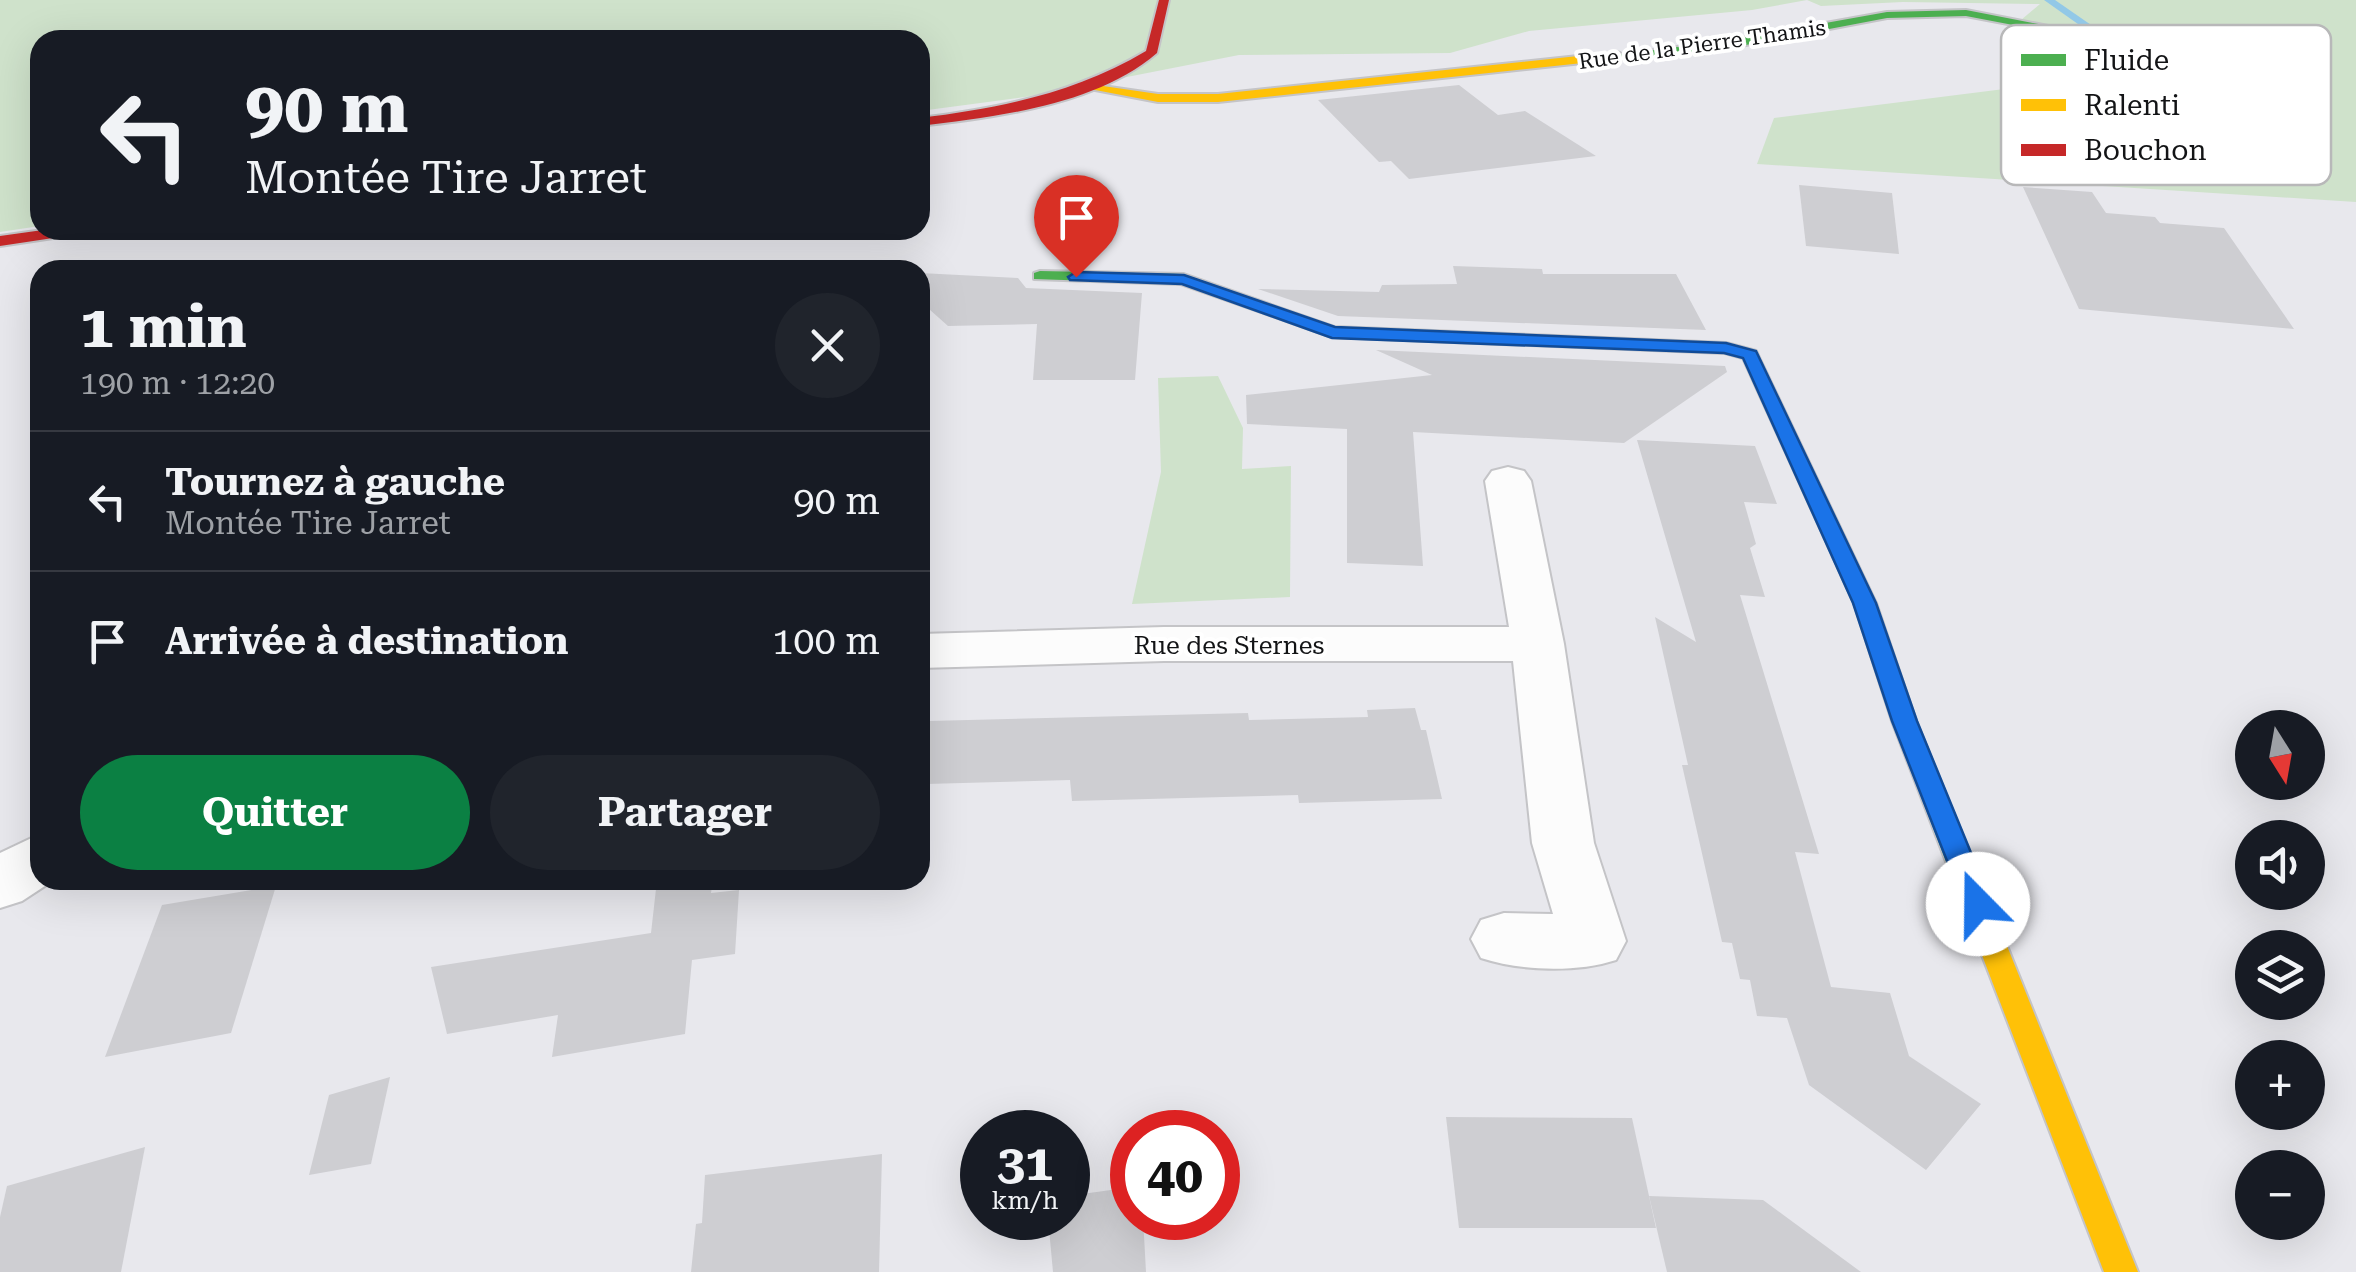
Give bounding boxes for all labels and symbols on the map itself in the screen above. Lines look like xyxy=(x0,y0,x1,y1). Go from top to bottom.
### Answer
street label: Rue de la Pierre Thamis xyxy=(1577,15,1827,74)
legend xyxy=(2001,25,2331,185)
text: Fluide xyxy=(2084,44,2169,77)
text: Ralenti xyxy=(2084,89,2180,122)
text: Bouchon xyxy=(2084,134,2207,167)
pin xyxy=(1034,175,1119,278)
street label: Rue des Sternes xyxy=(1134,631,1324,660)
north arrow xyxy=(2235,710,2325,800)
position arrow xyxy=(1926,852,2030,956)
speed limit sign: 40 xyxy=(1110,1110,1240,1240)

